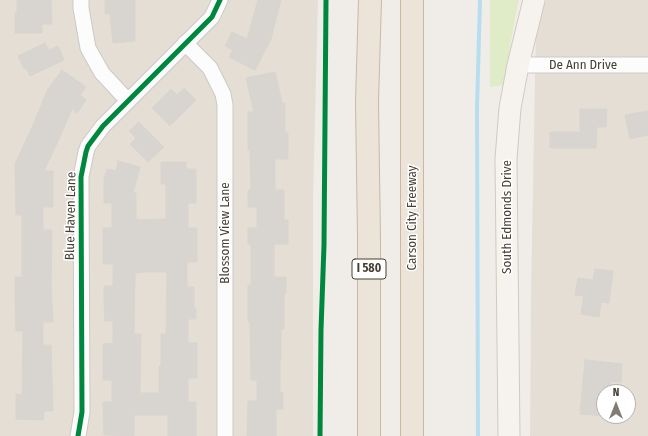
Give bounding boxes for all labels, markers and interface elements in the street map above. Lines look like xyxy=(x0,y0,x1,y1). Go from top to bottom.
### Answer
street label: De Ann Drive xyxy=(549,57,617,73)
street label: South Edmonds Drive xyxy=(499,160,515,274)
street label: Carson City Freeway xyxy=(404,165,420,271)
street label: Blue Haven Lane xyxy=(62,172,80,260)
street label: Blossom View Lane xyxy=(217,182,233,284)
road number: I 580 xyxy=(352,259,386,279)
north arrow xyxy=(596,384,636,424)
text: N xyxy=(613,386,619,399)

